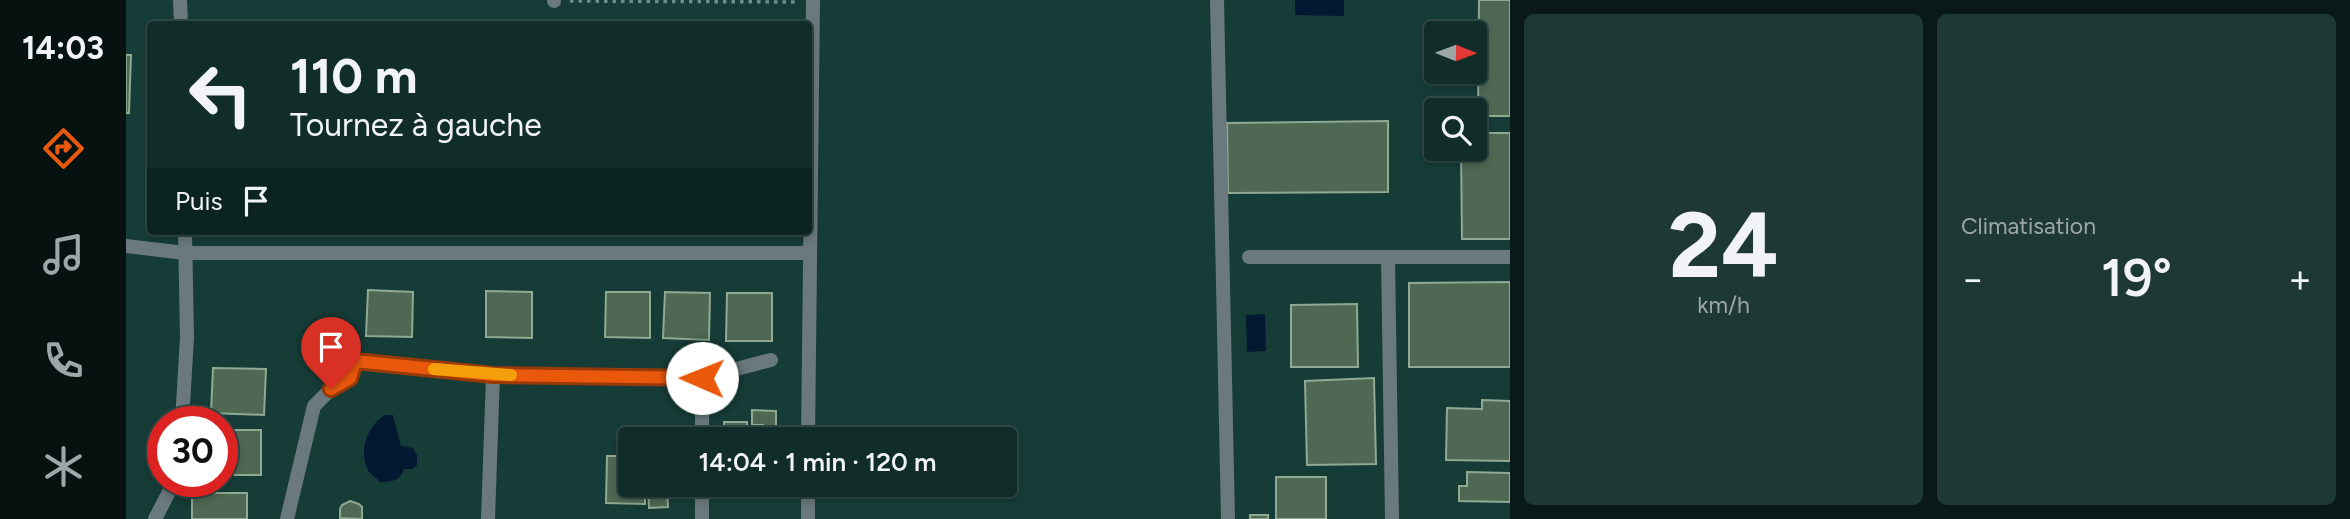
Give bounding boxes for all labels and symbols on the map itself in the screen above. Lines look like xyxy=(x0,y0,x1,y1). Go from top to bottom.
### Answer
north arrow xyxy=(1424,21,1488,84)
pin xyxy=(301,317,361,389)
position arrow xyxy=(665,341,739,415)
speed limit sign: 30 xyxy=(147,406,238,497)

